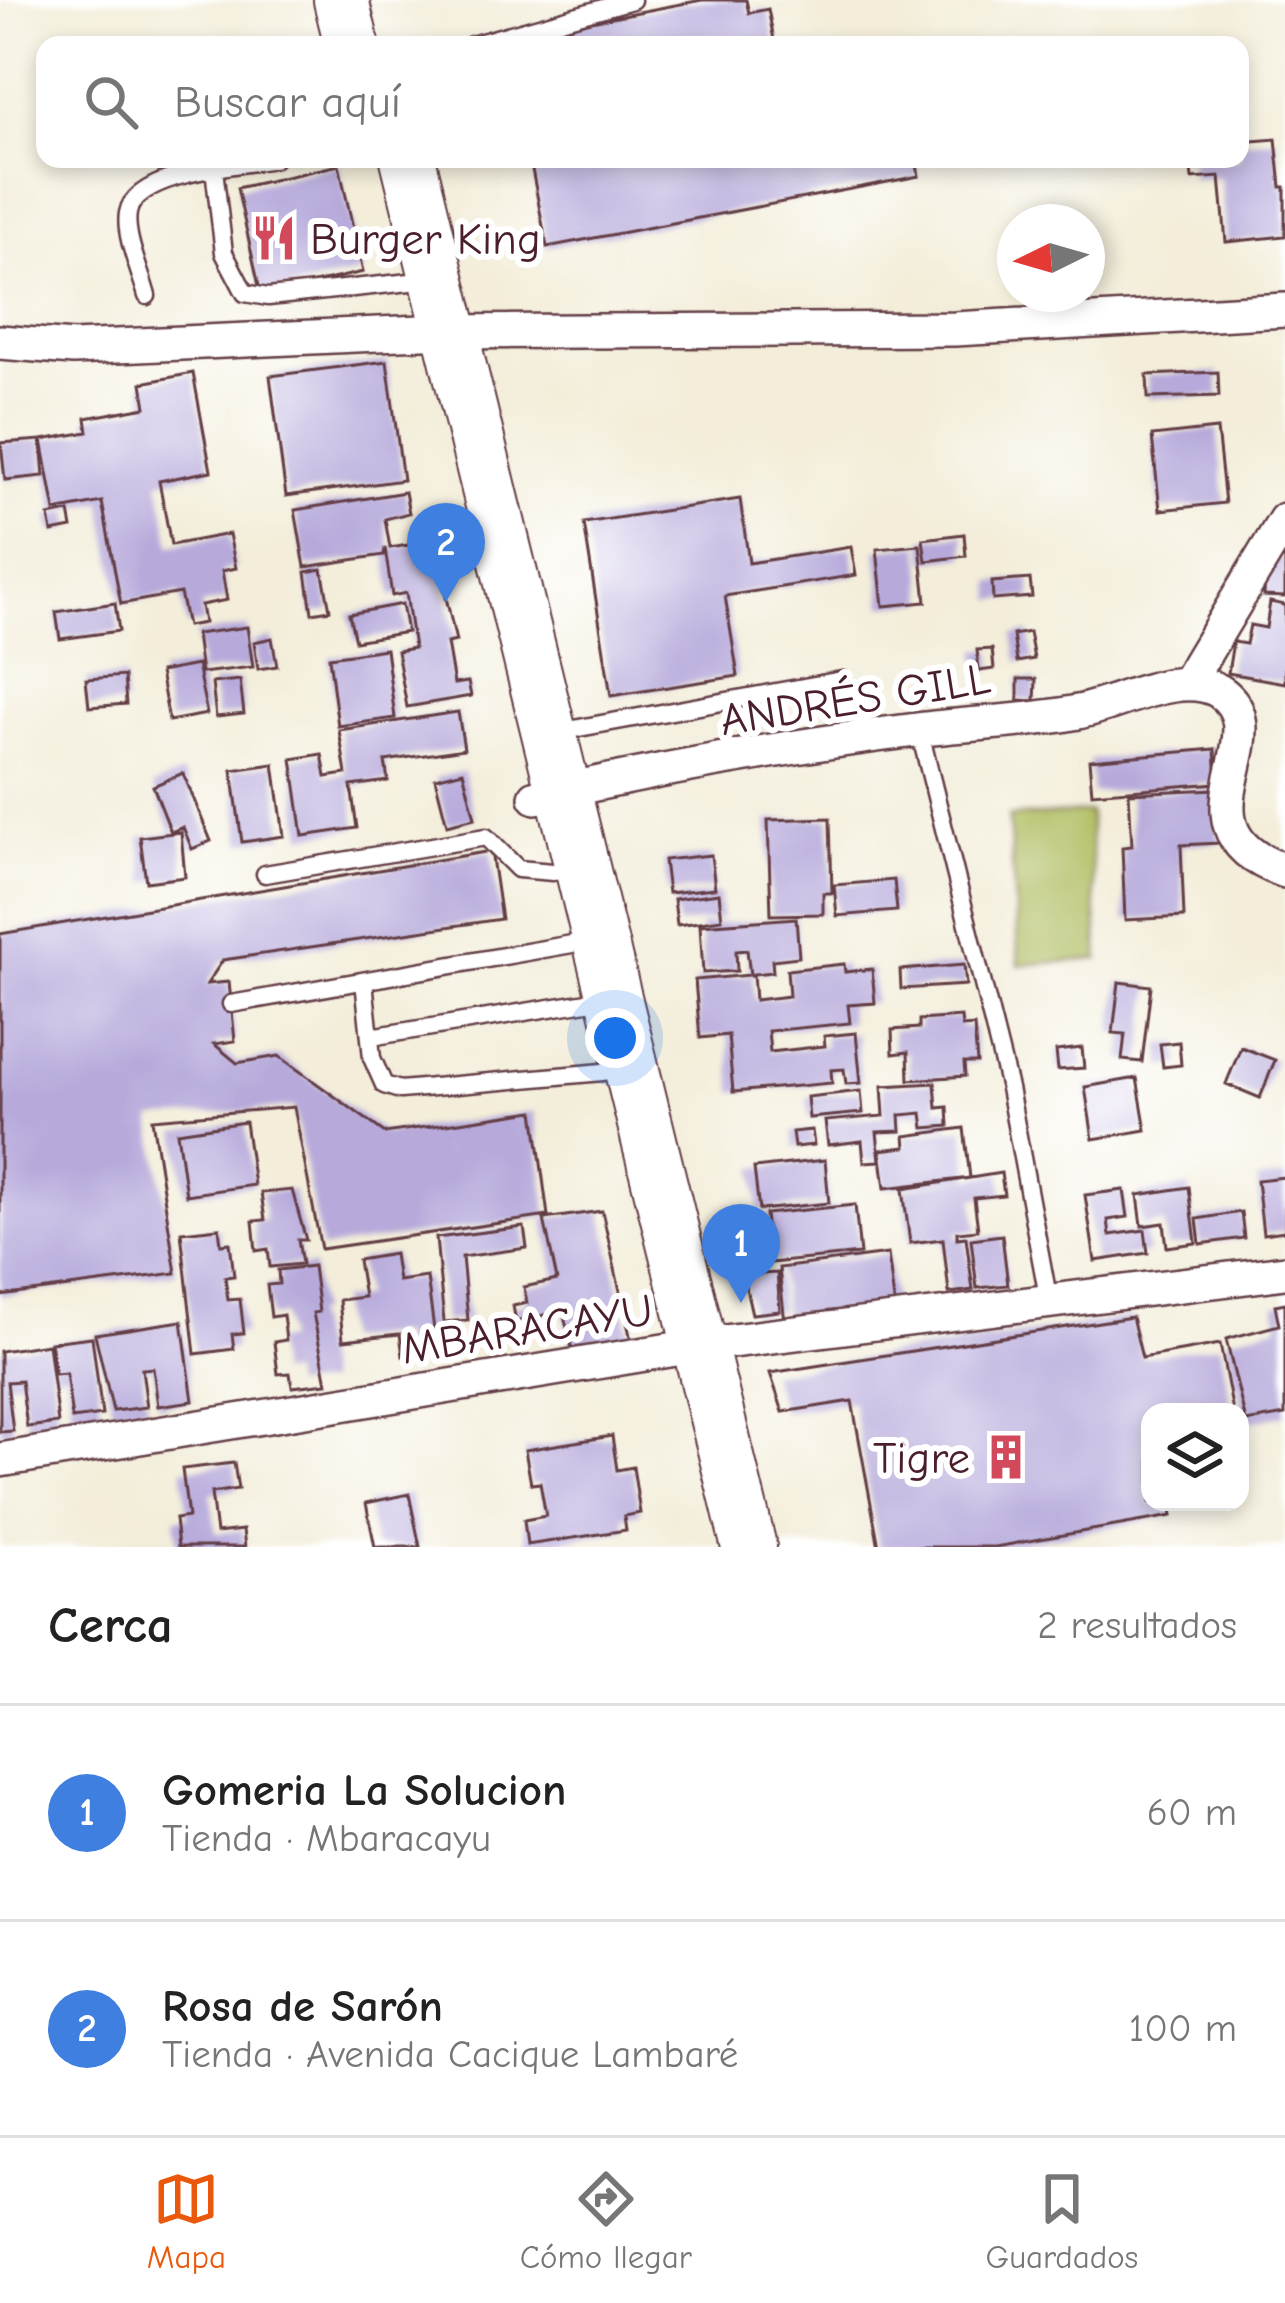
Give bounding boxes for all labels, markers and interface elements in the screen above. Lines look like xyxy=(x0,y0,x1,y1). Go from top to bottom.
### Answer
search box xyxy=(36,36,1249,168)
icon: search xyxy=(78,69,144,135)
text: Buscar aquí xyxy=(174,76,401,128)
north arrow xyxy=(997,204,1105,312)
restaurant icon: Burger King xyxy=(249,213,299,263)
place label: Burger King xyxy=(310,213,541,265)
pin: 2 xyxy=(407,503,485,602)
street label: ANDRÉS GILL xyxy=(716,652,994,746)
your location xyxy=(585,1008,645,1068)
pin: 1 xyxy=(702,1204,780,1303)
street label: MBARACAYU xyxy=(398,1283,656,1374)
map controls xyxy=(1141,1403,1249,1511)
button: layers xyxy=(1141,1403,1249,1511)
place label: Tigre xyxy=(873,1432,970,1484)
building icon: Tigre xyxy=(981,1432,1031,1482)
text: Cerca xyxy=(48,1596,173,1655)
text: 2 resultados xyxy=(1037,1603,1237,1648)
text: Gomeria La Solucion xyxy=(162,1764,566,1816)
text: 1 xyxy=(79,1790,95,1835)
text: 60 m xyxy=(1147,1790,1237,1835)
text: Tienda · Mbaracayu xyxy=(162,1816,491,1861)
text: Rosa de Sarón xyxy=(162,1980,443,2032)
text: 2 xyxy=(77,2006,97,2051)
text: 100 m xyxy=(1129,2006,1237,2051)
text: Tienda · Avenida Cacique Lambaré xyxy=(162,2032,738,2077)
tab: Mapa xyxy=(147,2166,226,2276)
tab: Cómo llegar xyxy=(520,2166,692,2276)
tab: Guardados xyxy=(986,2166,1138,2276)

